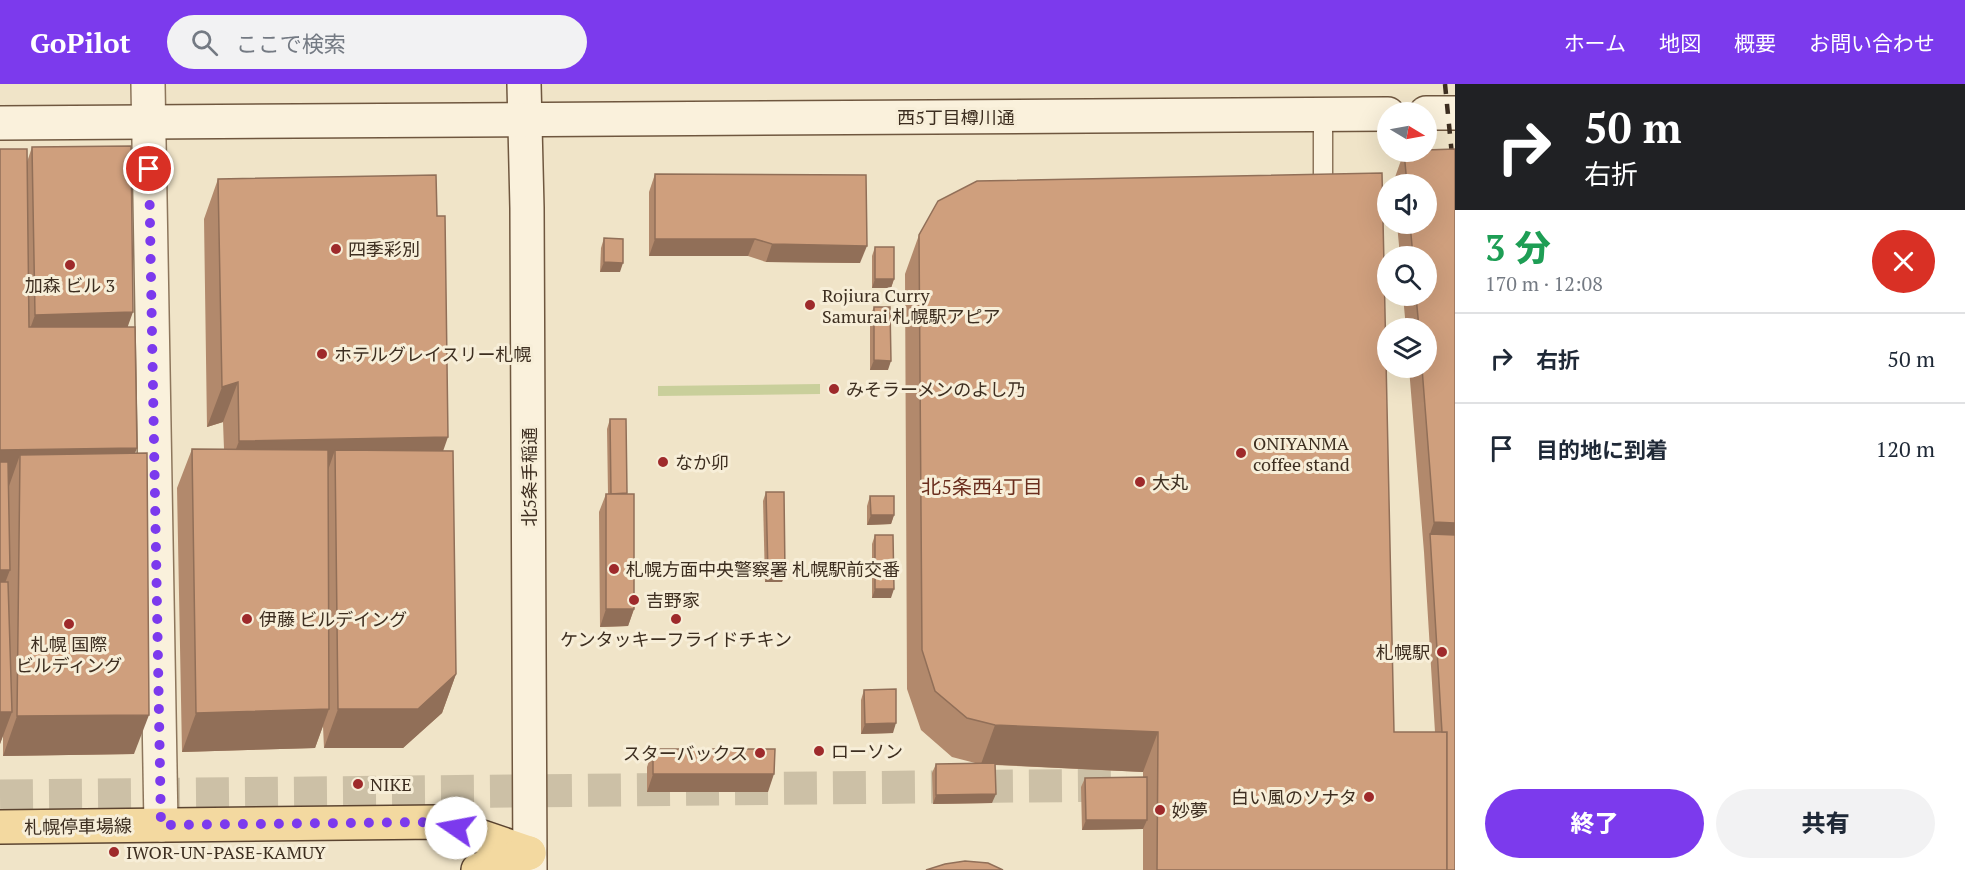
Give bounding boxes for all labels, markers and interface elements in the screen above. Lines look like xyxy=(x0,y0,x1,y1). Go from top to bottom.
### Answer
search box xyxy=(167,15,587,69)
text: GoPilot xyxy=(30,24,131,61)
icon: search xyxy=(188,26,221,59)
text: ここで検索 xyxy=(236,29,346,58)
text: ホーム xyxy=(1564,29,1626,57)
text: 地図 xyxy=(1659,29,1701,57)
text: 概要 xyxy=(1734,29,1776,57)
text: お問い合わせ xyxy=(1809,29,1935,57)
text: 50 m xyxy=(1584,99,1682,155)
north arrow xyxy=(1377,102,1437,162)
map controls xyxy=(1377,102,1437,378)
street label: 西5丁目樽川通 xyxy=(897,105,1015,129)
icon: right xyxy=(1485,108,1563,186)
pin xyxy=(123,143,174,194)
icon: arrive xyxy=(132,152,165,185)
text: 右折 xyxy=(1584,156,1638,192)
button: sound xyxy=(1377,174,1437,234)
text: 3 分 xyxy=(1485,224,1551,271)
button: close xyxy=(1872,230,1935,293)
place label: 四季彩別 xyxy=(348,237,420,261)
marker: 四季彩別 xyxy=(329,242,343,256)
button: search xyxy=(1377,246,1437,306)
marker: 加森 ビル 3 xyxy=(63,258,77,272)
text: 170 m · 12:08 xyxy=(1485,270,1603,297)
place label: 加森 ビル 3 xyxy=(25,273,115,297)
place label: Rojiura Curry Samurai 札幌駅アピア xyxy=(822,283,1000,328)
marker: Rojiura Curry Samurai 札幌駅アピア xyxy=(803,298,817,312)
button: layers xyxy=(1377,318,1437,378)
place label: ホテルグレイスリー札幌 xyxy=(334,342,531,366)
icon: right xyxy=(1485,342,1518,375)
text: 50 m xyxy=(1887,344,1935,373)
text: 右折 xyxy=(1536,345,1580,374)
marker: ホテルグレイスリー札幌 xyxy=(315,347,329,361)
place label: みそラーメンのよし乃 xyxy=(846,377,1025,401)
marker: みそラーメンのよし乃 xyxy=(827,382,841,396)
street label: 北5条手稲通 xyxy=(517,427,541,527)
place label: ONIYANMA coffee stand xyxy=(1253,431,1350,476)
icon: arrive xyxy=(1485,432,1518,465)
text: 120 m xyxy=(1875,434,1935,463)
text: 目的地に到着 xyxy=(1536,435,1668,464)
marker: ONIYANMA coffee stand xyxy=(1234,446,1248,460)
place label: なか卯 xyxy=(675,450,729,474)
marker: なか卯 xyxy=(656,455,670,469)
place label: 大丸 xyxy=(1152,470,1188,494)
district label: 北5条西4丁目 xyxy=(921,473,1043,500)
marker: 大丸 xyxy=(1133,475,1147,489)
place label: 札幌方面中央警察署 札幌駅前交番 xyxy=(626,557,900,581)
marker: 札幌方面中央警察署 札幌駅前交番 xyxy=(607,562,621,576)
place label: 吉野家 xyxy=(646,588,700,612)
marker: 吉野家 xyxy=(627,593,641,607)
place label: 伊藤 ビルデイング xyxy=(259,607,407,631)
marker: 伊藤 ビルデイング xyxy=(240,612,254,626)
marker: ケンタッキーフライドチキン xyxy=(669,612,683,626)
marker: 札幌 国際 ビルディング xyxy=(62,617,76,631)
place label: ケンタッキーフライドチキン xyxy=(560,627,792,651)
place label: 札幌 国際 ビルディング xyxy=(16,632,122,677)
place label: 札幌駅 xyxy=(1376,640,1430,664)
marker: 札幌駅 xyxy=(1435,645,1449,659)
place label: ローソン xyxy=(831,739,903,763)
place label: スターバックス xyxy=(623,741,748,765)
marker: ローソン xyxy=(812,744,826,758)
marker: スターバックス xyxy=(753,746,767,760)
place label: NIKE xyxy=(370,772,412,796)
marker: NIKE xyxy=(351,777,365,791)
place label: 白い風のソナタ xyxy=(1231,785,1357,809)
button: 終了 xyxy=(1485,789,1704,858)
button: 共有 xyxy=(1716,789,1935,858)
marker: 白い風のソナタ xyxy=(1362,790,1376,804)
position arrow xyxy=(424,796,488,860)
place label: 妙夢 xyxy=(1172,798,1208,822)
marker: 妙夢 xyxy=(1153,803,1167,817)
street label: 札幌停車場線 xyxy=(24,813,132,839)
place label: IWOR-UN-PASE-KAMUY xyxy=(126,840,326,864)
marker: IWOR-UN-PASE-KAMUY xyxy=(107,845,121,859)

